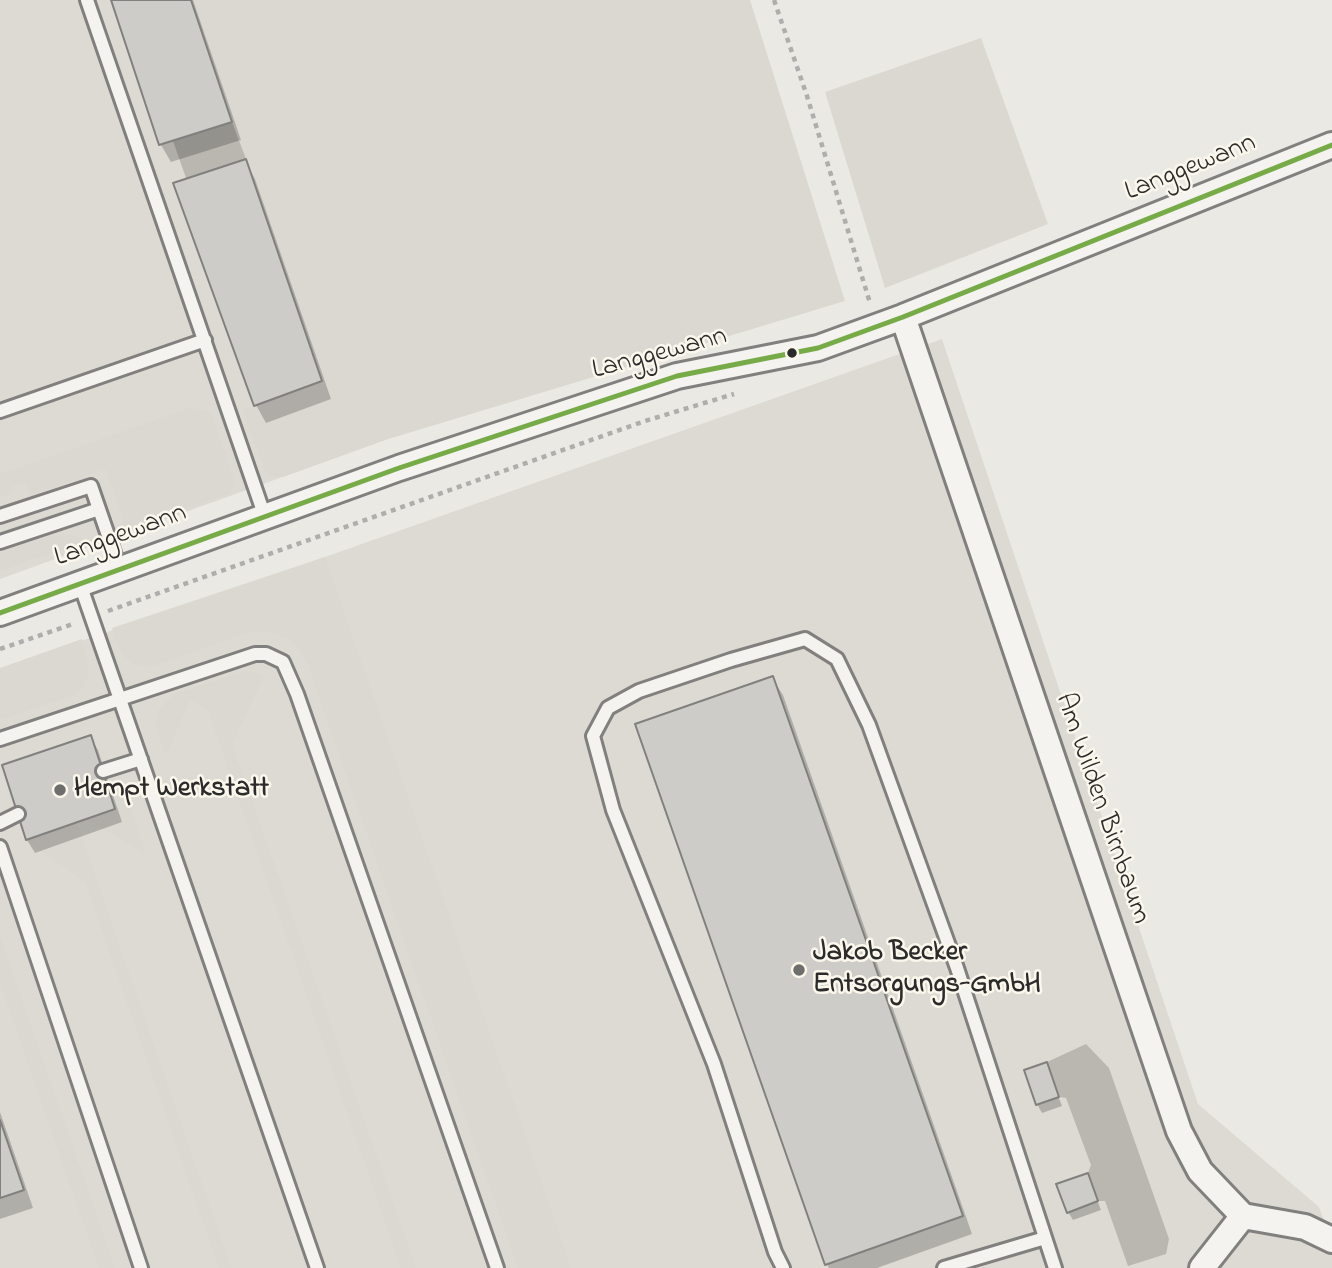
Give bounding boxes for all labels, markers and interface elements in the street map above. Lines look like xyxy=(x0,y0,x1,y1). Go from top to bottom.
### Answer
street label: Langgewann xyxy=(1121,128,1261,210)
street label: Langgewann xyxy=(589,321,731,389)
unlabelled marker xyxy=(785,346,799,360)
street label: Langgewann xyxy=(50,498,192,576)
street label: Am Wilden Birnbaum xyxy=(1046,689,1156,929)
place label: Hempt Werkstatt xyxy=(74,773,269,807)
marker: Hempt Werkstatt xyxy=(52,782,68,798)
place label: Jakob Becker Entsorgungs-GmbH xyxy=(813,937,1041,1003)
marker: Jakob Becker Entsorgungs-GmbH xyxy=(791,962,807,978)

